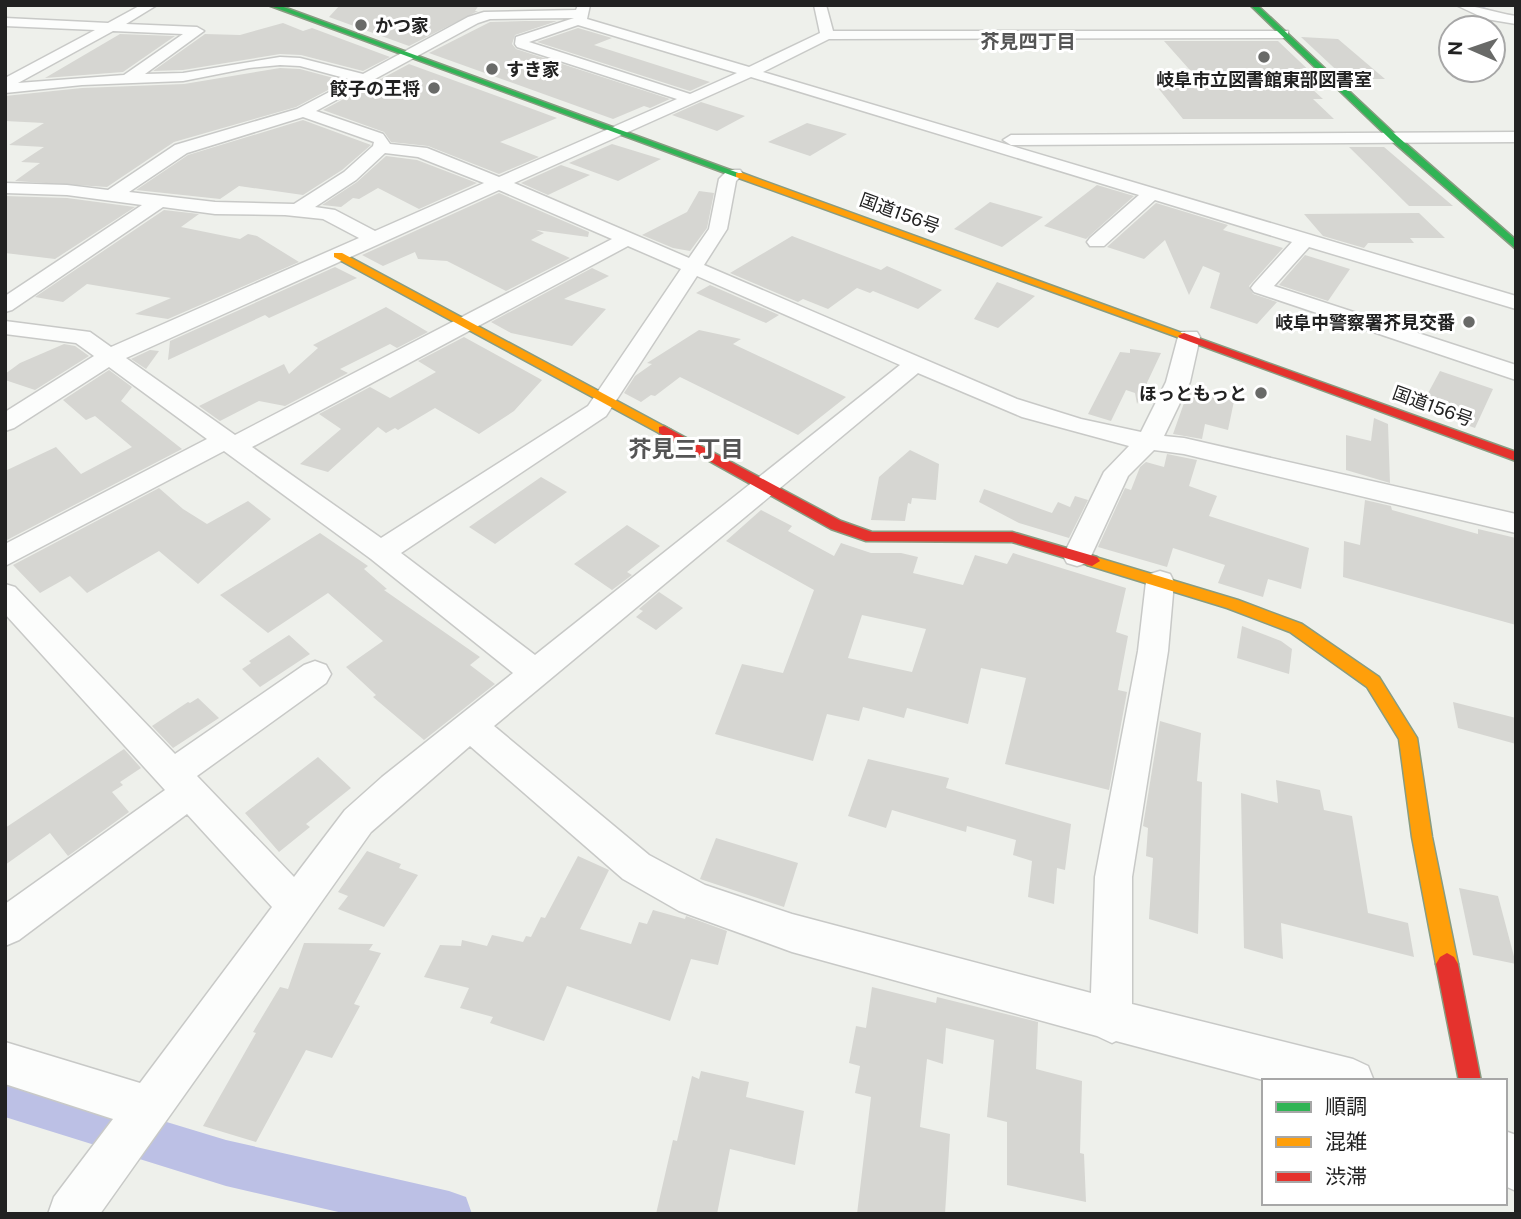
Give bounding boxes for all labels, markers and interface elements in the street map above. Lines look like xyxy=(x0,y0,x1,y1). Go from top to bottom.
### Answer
north arrow xyxy=(1437,14,1507,84)
place label: かつ家 xyxy=(375,15,429,36)
marker: かつ家 xyxy=(353,17,369,33)
district label: 芥見四丁目 xyxy=(980,30,1076,52)
text: N xyxy=(1444,41,1466,56)
marker: 岐阜市立図書館東部図書室 xyxy=(1256,49,1272,65)
place label: すき家 xyxy=(506,59,560,80)
marker: すき家 xyxy=(484,61,500,77)
place label: 岐阜市立図書館東部図書室 xyxy=(1156,69,1372,90)
place label: 餃子の王将 xyxy=(329,78,420,99)
marker: 餃子の王将 xyxy=(426,80,442,96)
street label: 国道156号 xyxy=(857,189,943,237)
place label: 岐阜中警察署芥見交番 xyxy=(1275,312,1455,333)
marker: 岐阜中警察署芥見交番 xyxy=(1461,314,1477,330)
street label: 国道156号 xyxy=(1390,382,1476,430)
place label: ほっともっと xyxy=(1139,383,1247,404)
marker: ほっともっと xyxy=(1253,385,1269,401)
district label: 芥見三丁目 xyxy=(629,435,744,462)
legend xyxy=(1262,1079,1507,1205)
text: 順調 xyxy=(1325,1094,1367,1119)
text: 混雑 xyxy=(1325,1129,1367,1154)
text: 渋滞 xyxy=(1325,1164,1367,1189)

